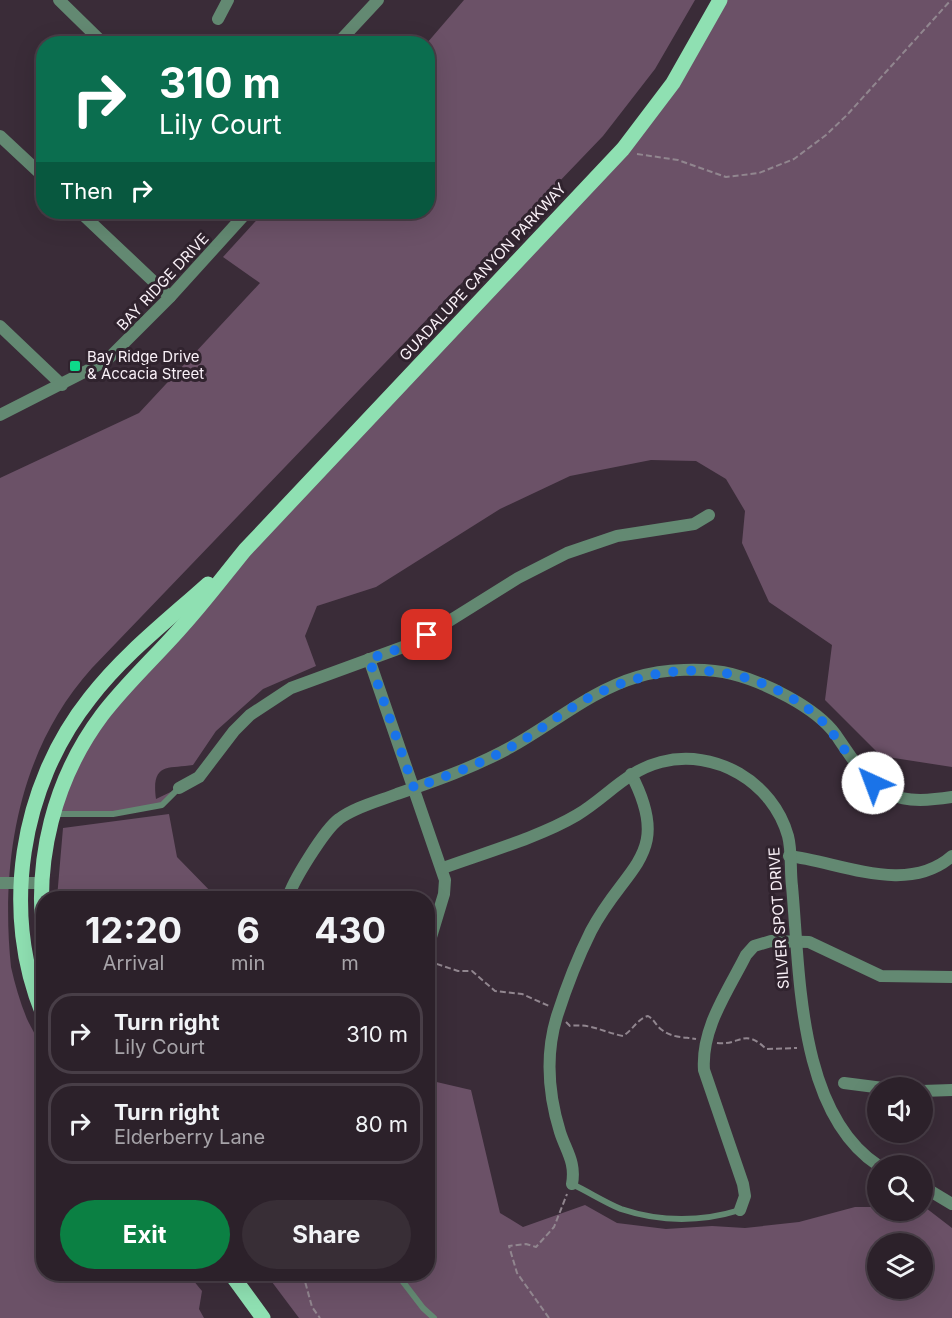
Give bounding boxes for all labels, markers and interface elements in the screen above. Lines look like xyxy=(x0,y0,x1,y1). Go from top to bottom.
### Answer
text: 310 m xyxy=(159,57,281,108)
icon: right xyxy=(60,60,138,138)
text: Lily Court xyxy=(159,108,282,141)
icon: right xyxy=(125,174,158,207)
text: Then xyxy=(60,178,113,204)
street label: GUADALUPE CANYON PARKWAY xyxy=(395,179,570,365)
street label: BAY RIDGE DRIVE xyxy=(113,229,213,334)
place label: Bay Ridge Drive & Accacia Street xyxy=(87,347,204,383)
marker: Bay Ridge Drive & Accacia Street xyxy=(68,359,82,373)
pin xyxy=(401,609,452,660)
icon: arrive xyxy=(410,618,443,651)
position arrow xyxy=(841,751,905,815)
street label: SILVER SPOT DRIVE xyxy=(764,846,793,990)
text: 12:20 xyxy=(85,908,182,952)
text: 6 xyxy=(236,908,260,952)
text: 430 xyxy=(314,908,386,952)
text: Arrival xyxy=(103,951,164,975)
text: min xyxy=(231,951,265,975)
text: m xyxy=(341,951,359,975)
text: Turn right xyxy=(114,1009,220,1035)
icon: right xyxy=(63,1017,96,1050)
text: 310 m xyxy=(346,1021,408,1047)
text: Lily Court xyxy=(114,1035,205,1059)
map controls xyxy=(867,1077,933,1299)
button: sound xyxy=(867,1077,933,1143)
text: Turn right xyxy=(114,1099,220,1125)
icon: right xyxy=(63,1107,96,1140)
text: 80 m xyxy=(355,1111,408,1137)
text: Elderberry Lane xyxy=(114,1125,265,1149)
button: search xyxy=(867,1155,933,1221)
button: Exit xyxy=(60,1200,230,1269)
button: Share xyxy=(242,1200,411,1269)
button: layers xyxy=(867,1233,933,1299)

